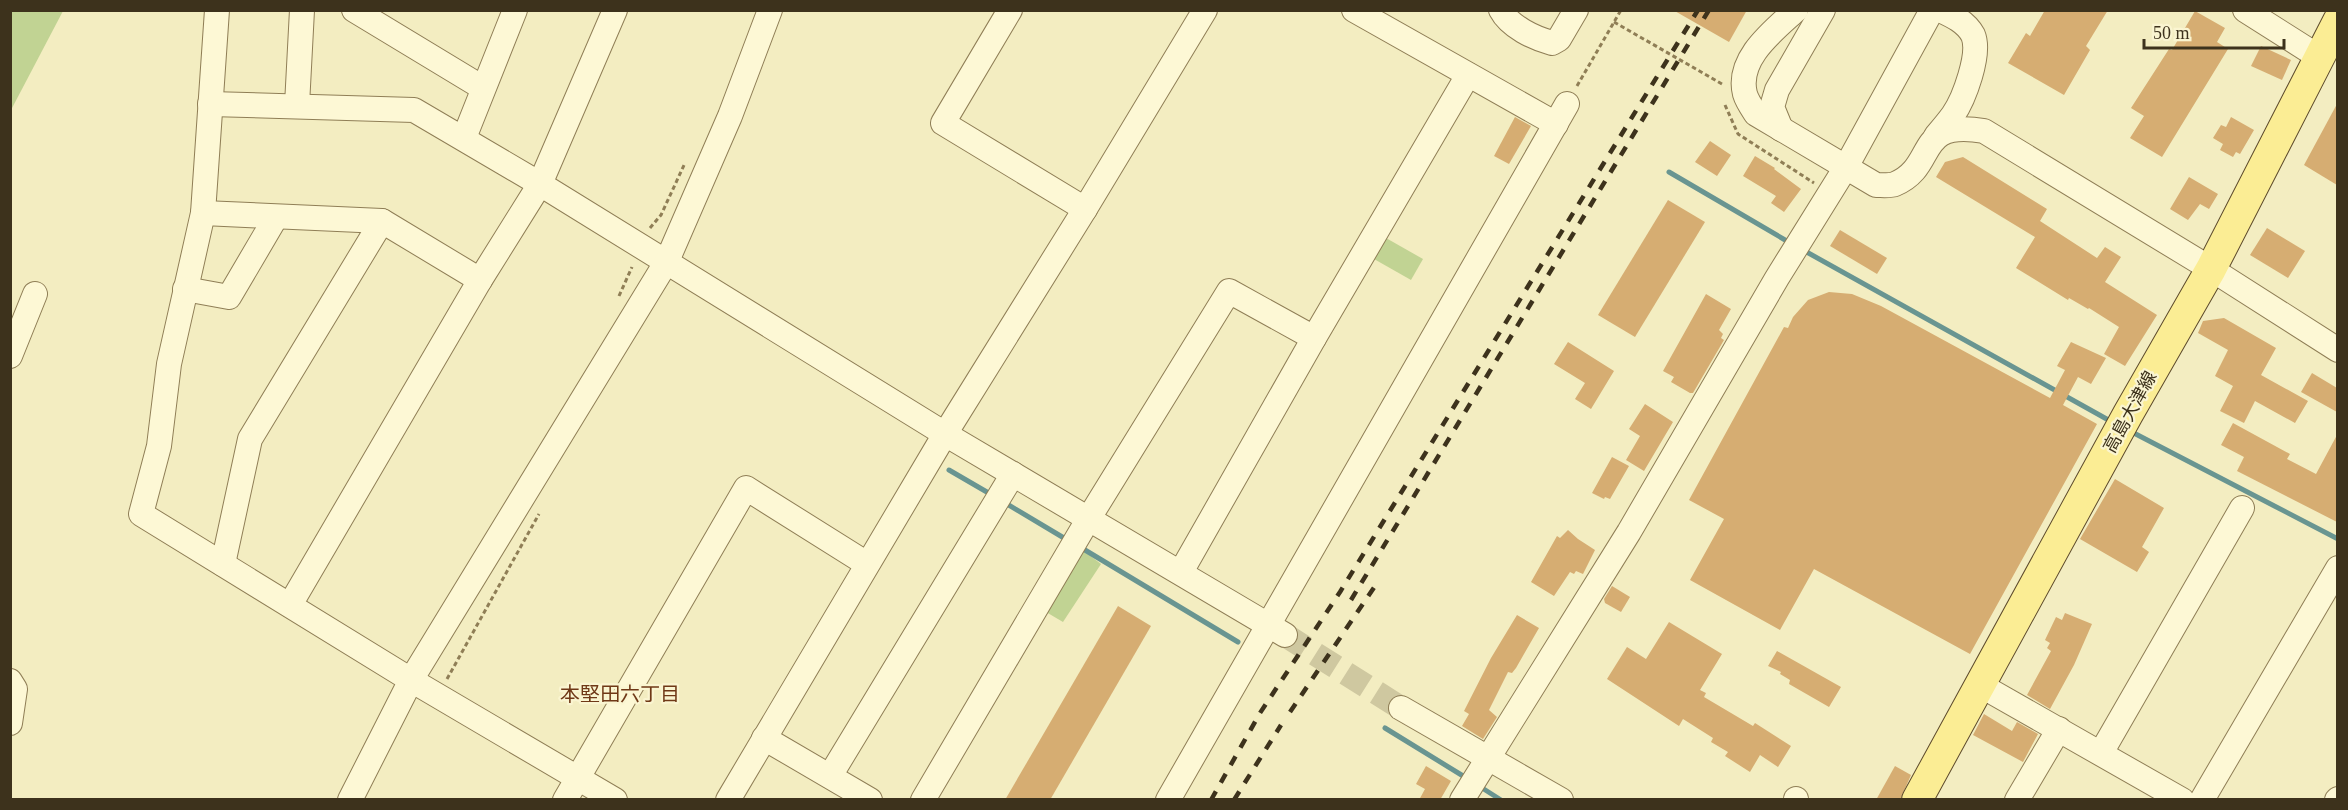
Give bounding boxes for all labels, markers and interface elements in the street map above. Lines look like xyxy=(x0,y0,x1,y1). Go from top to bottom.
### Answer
scale bar xyxy=(2144,12,2284,50)
text: 50 m xyxy=(2153,23,2190,43)
street label: 高島大津線 xyxy=(2099,368,2161,456)
district label: 本堅田六丁目 xyxy=(560,683,680,705)

